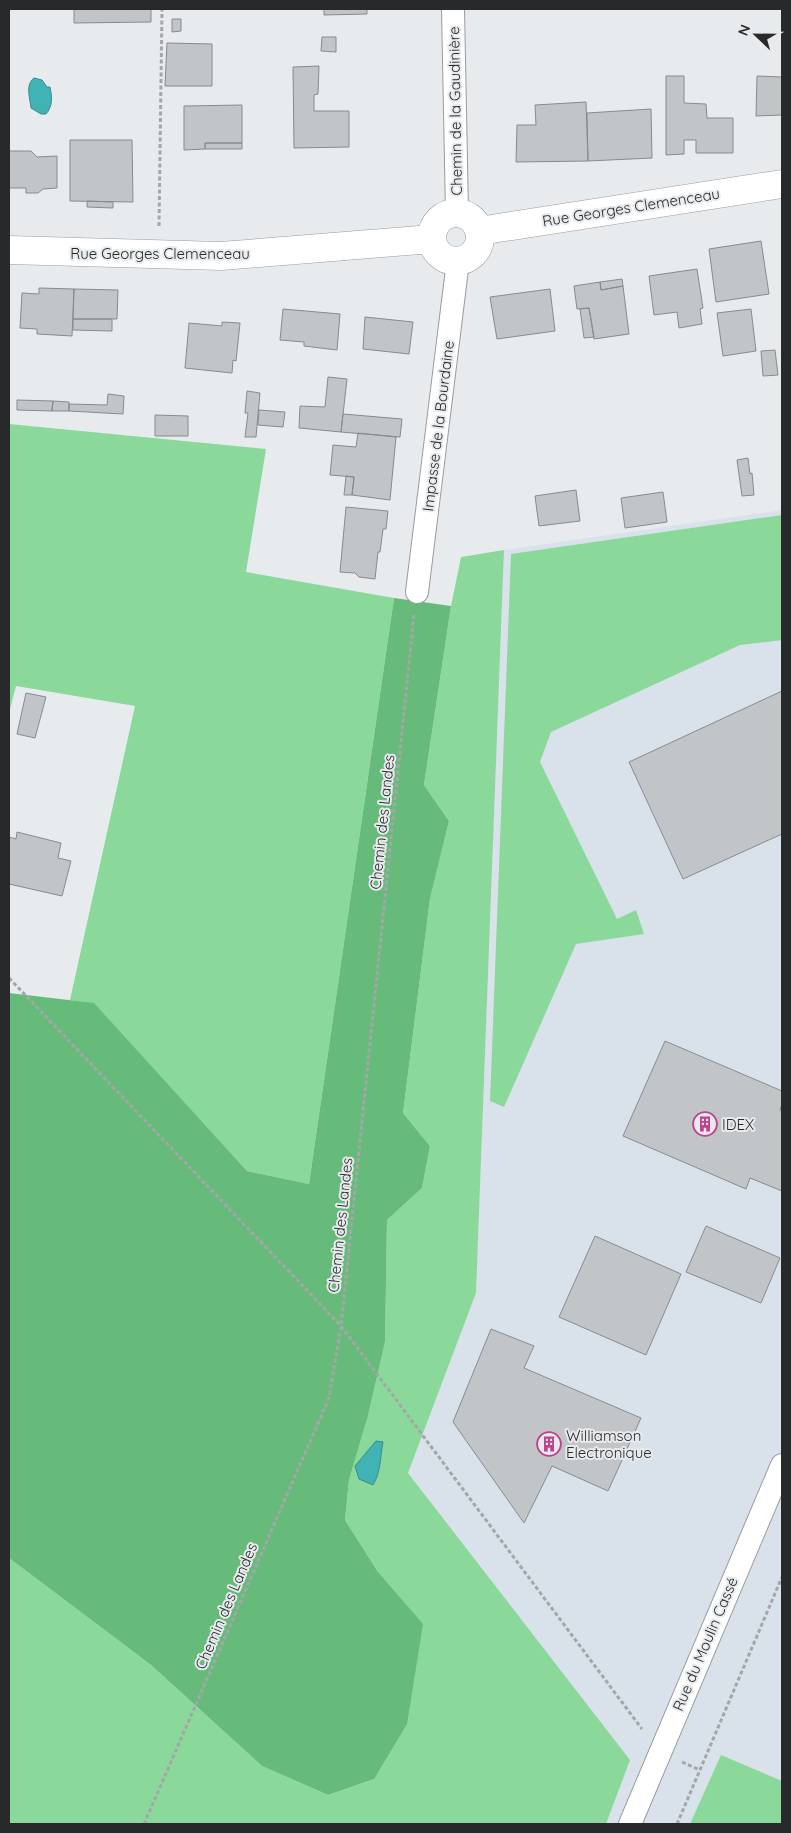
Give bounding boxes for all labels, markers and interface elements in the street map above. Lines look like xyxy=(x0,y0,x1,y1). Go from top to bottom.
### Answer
north arrow xyxy=(731,10,781,60)
text: N xyxy=(734,22,754,38)
street label: Chemin de la Gaudinière xyxy=(444,26,466,196)
street label: Rue Georges Clemenceau xyxy=(541,184,721,230)
street label: Rue Georges Clemenceau xyxy=(70,244,250,263)
street label: Impasse de la Bourdaine xyxy=(418,340,458,512)
street label: Chemin des Landes xyxy=(365,754,399,890)
building icon: IDEX xyxy=(692,1111,718,1137)
place label: IDEX xyxy=(722,1115,754,1134)
street label: Chemin des Landes xyxy=(323,1157,357,1293)
place label: Williamson Electronique xyxy=(566,1426,652,1462)
building icon: Williamson Electronique xyxy=(536,1431,562,1457)
street label: Chemin des Landes xyxy=(191,1540,261,1672)
street label: Rue du Moulin Cassé xyxy=(668,1574,742,1714)

